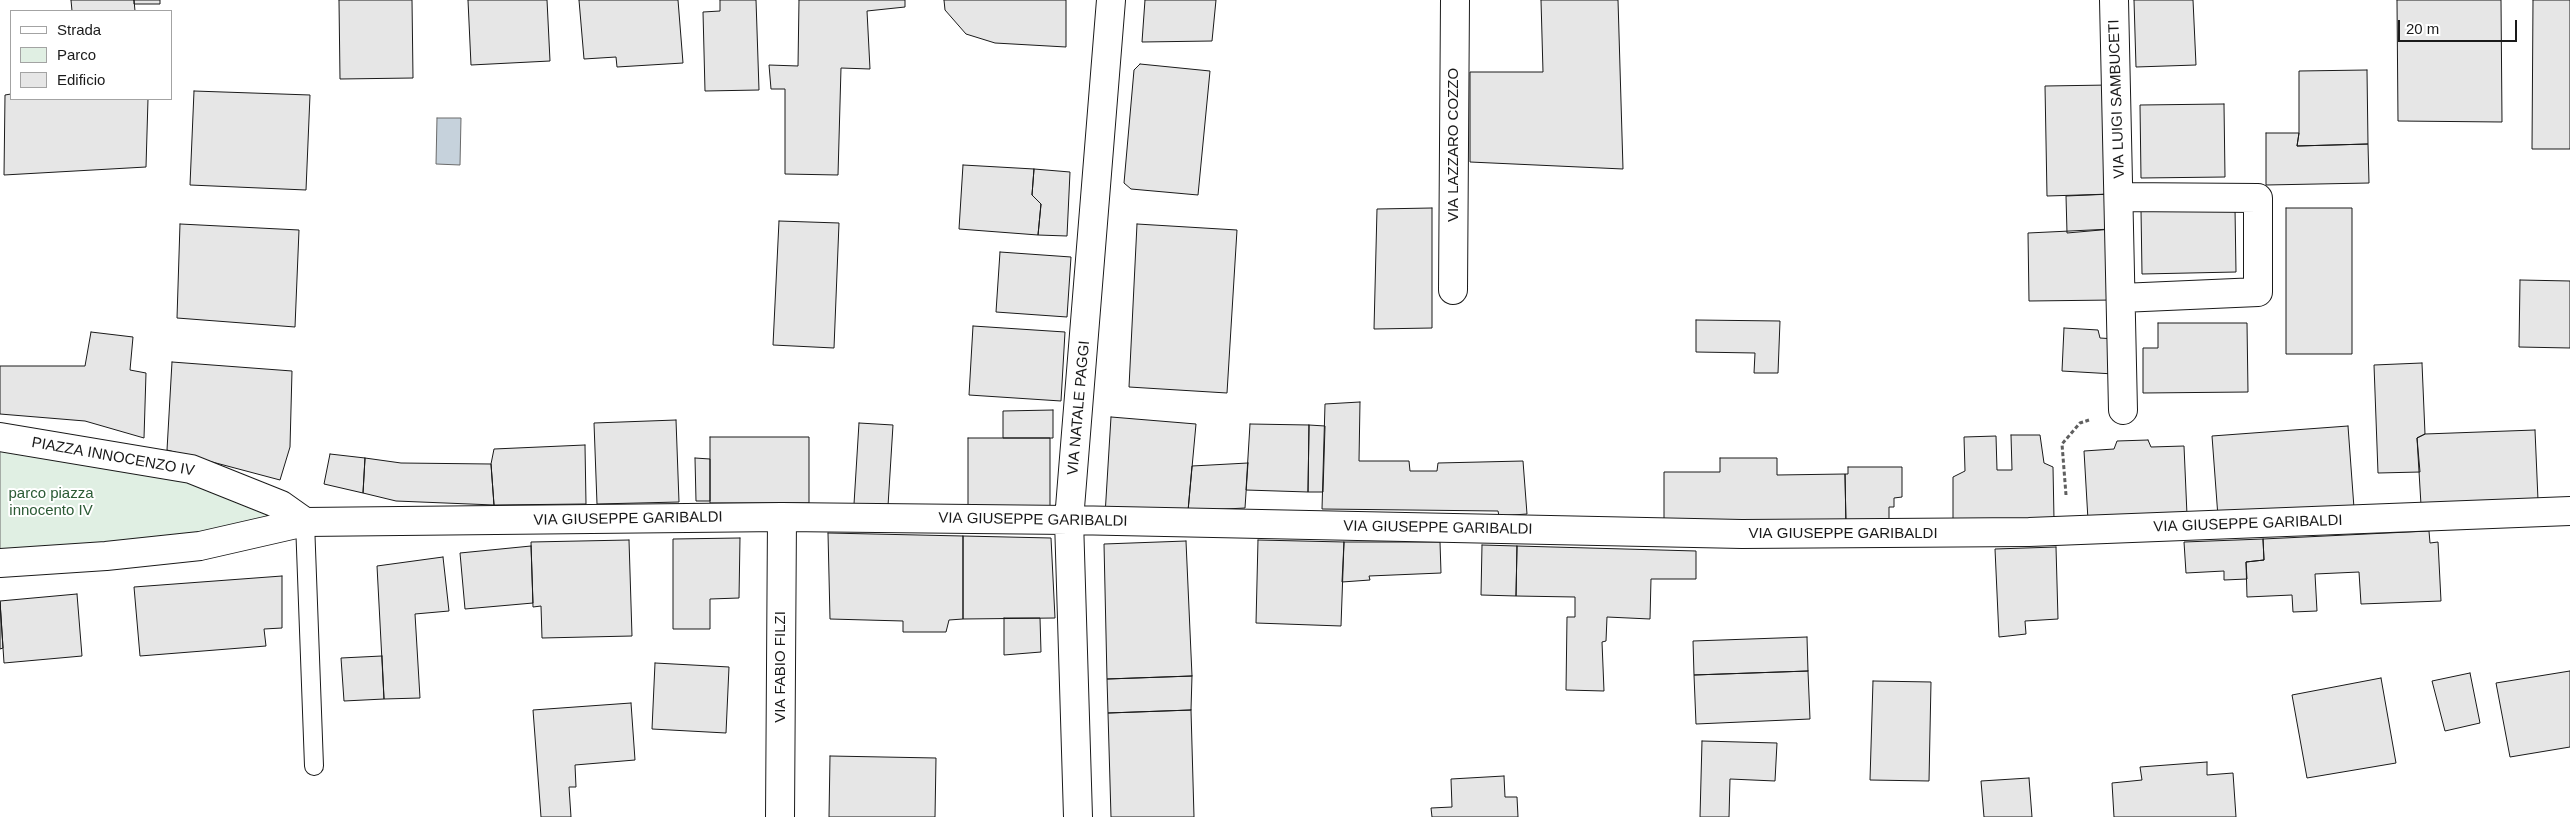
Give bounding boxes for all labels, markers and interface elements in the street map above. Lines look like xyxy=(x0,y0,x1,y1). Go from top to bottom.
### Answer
legend xyxy=(10,10,172,100)
scale bar xyxy=(2400,10,2519,42)
street label: VIA LUIGI SAMBUCETI xyxy=(2105,19,2129,179)
text: 20 m xyxy=(2406,20,2439,37)
text: Strada xyxy=(57,21,101,38)
text: Parco xyxy=(57,46,96,63)
street label: VIA LAZZARO COZZO xyxy=(1445,68,1463,222)
text: Edificio xyxy=(57,71,105,88)
street label: VIA NATALE PAGGI xyxy=(1064,340,1094,476)
street label: PIAZZA INNOCENZO IV xyxy=(30,434,196,480)
park label: parco piazza innocento IV xyxy=(8,485,94,520)
street label: VIA GIUSEPPE GARIBALDI xyxy=(533,508,723,530)
street label: VIA GIUSEPPE GARIBALDI xyxy=(938,509,1128,531)
street label: VIA GIUSEPPE GARIBALDI xyxy=(2153,512,2343,536)
street label: VIA GIUSEPPE GARIBALDI xyxy=(1343,517,1533,539)
street label: VIA GIUSEPPE GARIBALDI xyxy=(1748,525,1938,543)
street label: VIA FABIO FILZI xyxy=(772,611,790,723)

